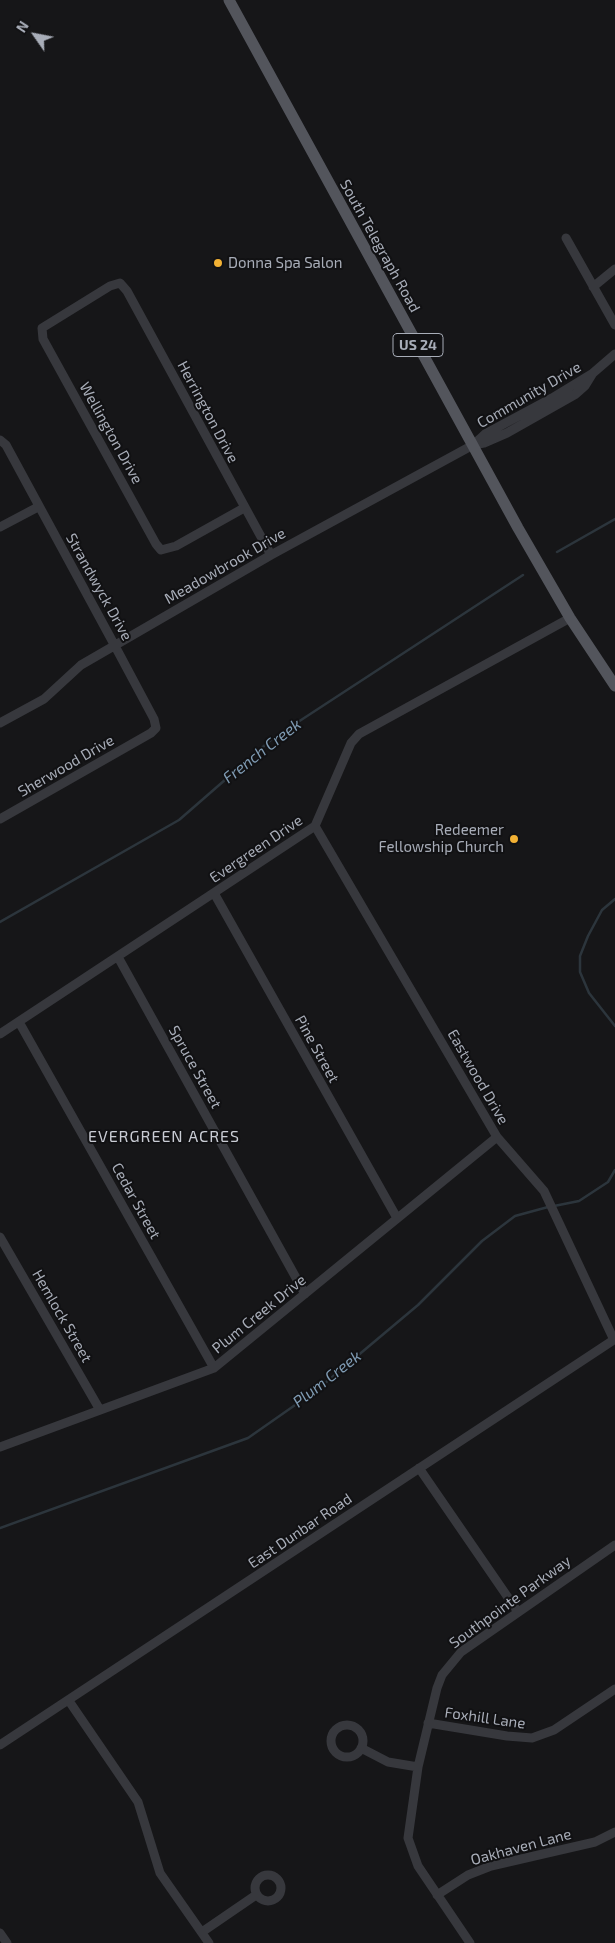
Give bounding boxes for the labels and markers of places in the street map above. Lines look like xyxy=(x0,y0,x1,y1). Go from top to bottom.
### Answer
place label: Donna Spa Salon xyxy=(228,254,343,272)
marker: Donna Spa Salon xyxy=(212,257,224,269)
place label: Redeemer Fellowship Church xyxy=(379,821,504,856)
marker: Redeemer Fellowship Church xyxy=(508,833,520,845)

